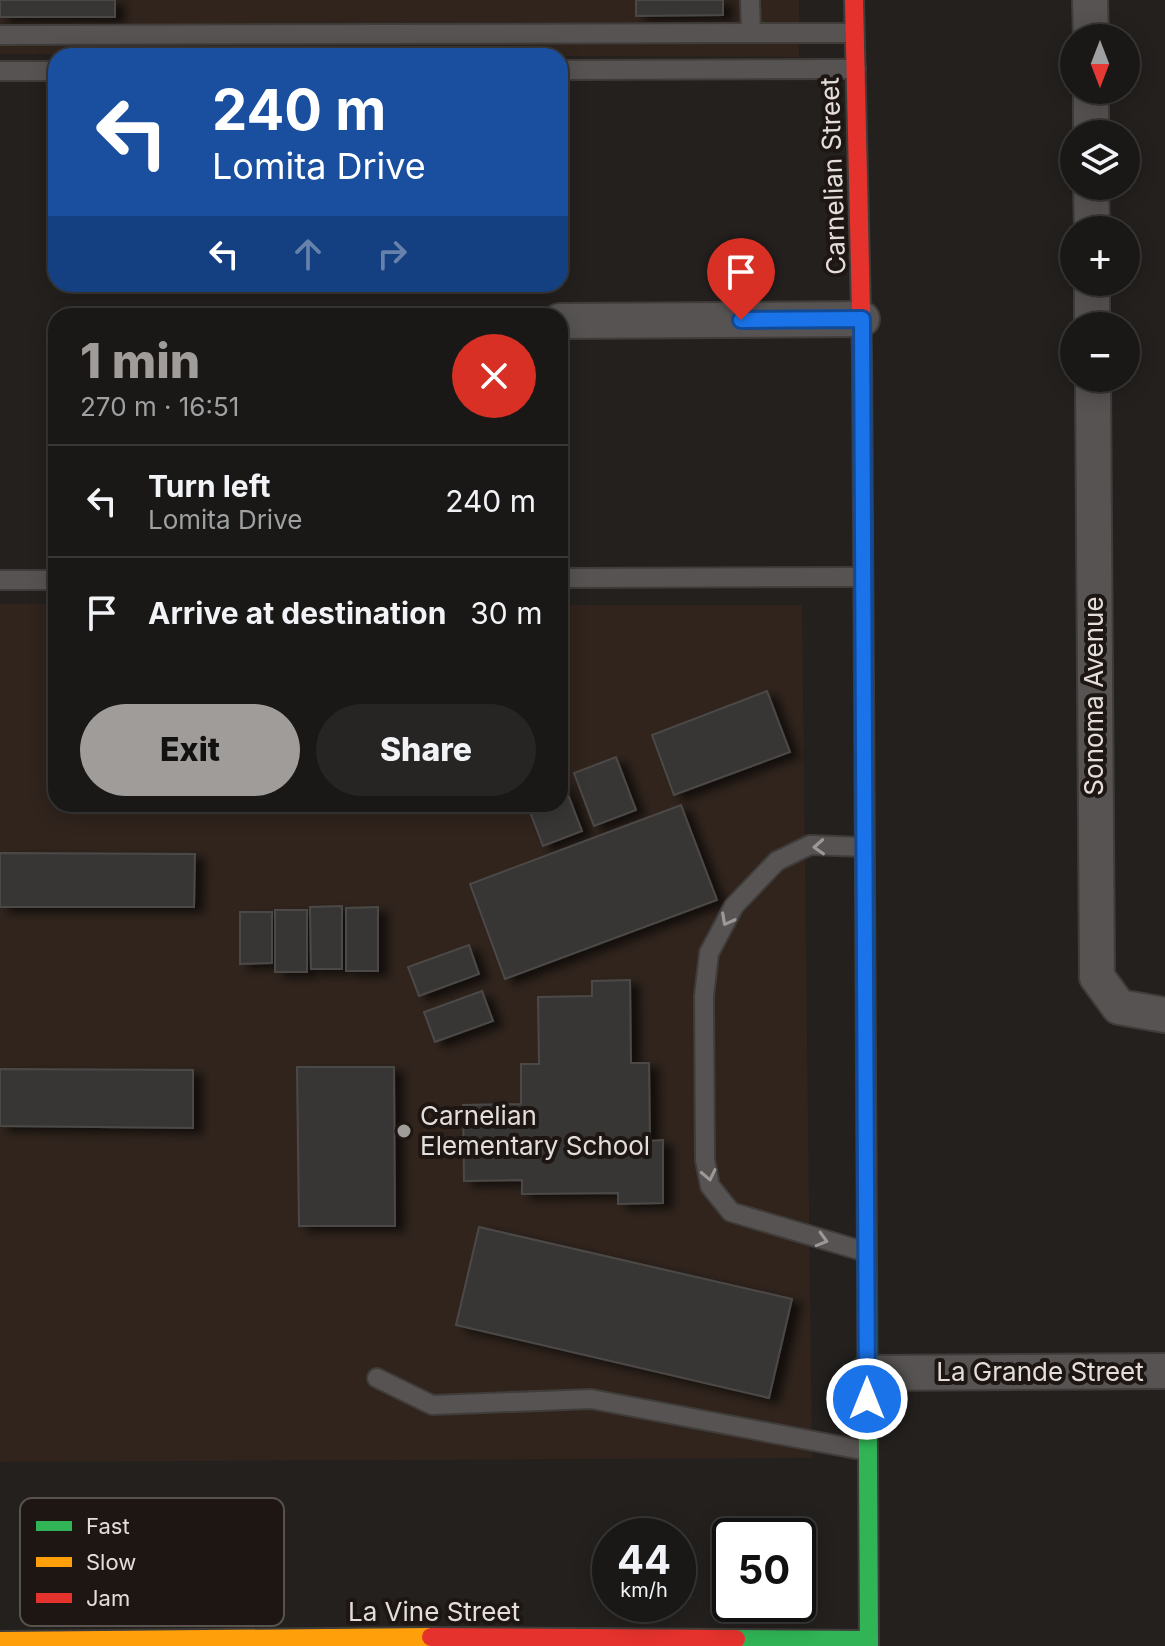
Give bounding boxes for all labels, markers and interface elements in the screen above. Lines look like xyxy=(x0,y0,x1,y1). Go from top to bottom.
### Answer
north arrow xyxy=(1060,24,1140,104)
map controls xyxy=(1060,24,1140,392)
text: 240 m xyxy=(212,76,386,144)
street label: Carnelian Street xyxy=(814,77,851,275)
icon: left xyxy=(80,80,184,184)
button: layers xyxy=(1060,120,1140,200)
text: Lomita Drive xyxy=(212,144,426,188)
button: + xyxy=(1060,216,1140,296)
icon: left xyxy=(202,232,246,276)
icon: ahead xyxy=(286,232,330,276)
icon: right xyxy=(370,232,414,276)
pin xyxy=(707,238,775,320)
icon: arrive xyxy=(719,250,763,294)
button: − xyxy=(1060,312,1140,392)
text: 1 min xyxy=(80,331,200,390)
button: close xyxy=(452,334,536,418)
text: 270 m · 16:51 xyxy=(80,391,239,422)
text: Turn left xyxy=(148,468,270,504)
icon: left xyxy=(80,479,124,523)
text: 240 m xyxy=(445,483,536,519)
text: Lomita Drive xyxy=(148,504,302,535)
icon: arrive xyxy=(80,591,124,635)
text: Arrive at destination xyxy=(148,595,446,631)
text: 30 m xyxy=(470,595,543,631)
street label: Sonoma Avenue xyxy=(1078,596,1109,796)
button: Exit xyxy=(80,704,300,796)
button: Share xyxy=(316,704,536,796)
one-way arrow xyxy=(812,838,825,855)
one-way arrow xyxy=(721,912,736,926)
place label: Carnelian Elementary School xyxy=(420,1100,650,1161)
marker: Carnelian Elementary School xyxy=(395,1122,413,1140)
one-way arrow xyxy=(700,1167,717,1181)
one-way arrow xyxy=(815,1231,829,1247)
street label: La Grande Street xyxy=(936,1356,1144,1387)
position arrow xyxy=(825,1357,909,1441)
legend xyxy=(20,1498,284,1626)
text: Fast xyxy=(86,1513,130,1539)
speed limit sign: 50 xyxy=(712,1518,816,1622)
text: 44 xyxy=(617,1535,671,1584)
text: Slow xyxy=(86,1549,136,1575)
text: km/h xyxy=(620,1578,668,1602)
text: Jam xyxy=(86,1585,130,1611)
street label: La Vine Street xyxy=(348,1596,520,1627)

